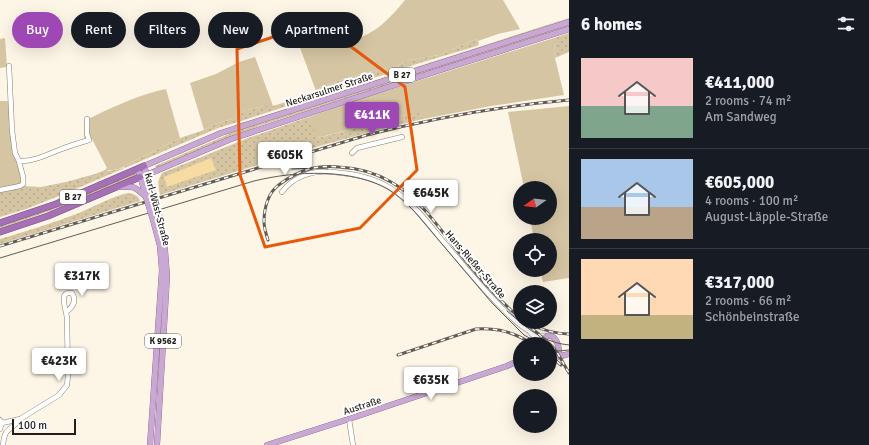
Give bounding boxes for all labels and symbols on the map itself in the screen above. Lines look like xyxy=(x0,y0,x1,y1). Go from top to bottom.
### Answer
road number: B 27 xyxy=(389,68,415,82)
street label: Neckarsulmer Straße xyxy=(284,70,374,110)
pin: €411K xyxy=(344,102,400,136)
pin: €605K xyxy=(257,142,313,176)
street label: Karl-Wüst-Straße xyxy=(142,171,173,247)
pin: €645K xyxy=(403,180,459,214)
north arrow xyxy=(513,181,557,225)
road number: B 27 xyxy=(60,190,86,204)
street label: Hans-Rießer-Straße xyxy=(442,228,508,301)
pin: €317K xyxy=(54,263,110,297)
road number: K 9562 xyxy=(145,334,181,348)
pin: €423K xyxy=(31,348,87,382)
pin: €635K xyxy=(403,367,459,401)
street label: Austraße xyxy=(342,394,383,418)
scale bar xyxy=(12,417,76,436)

